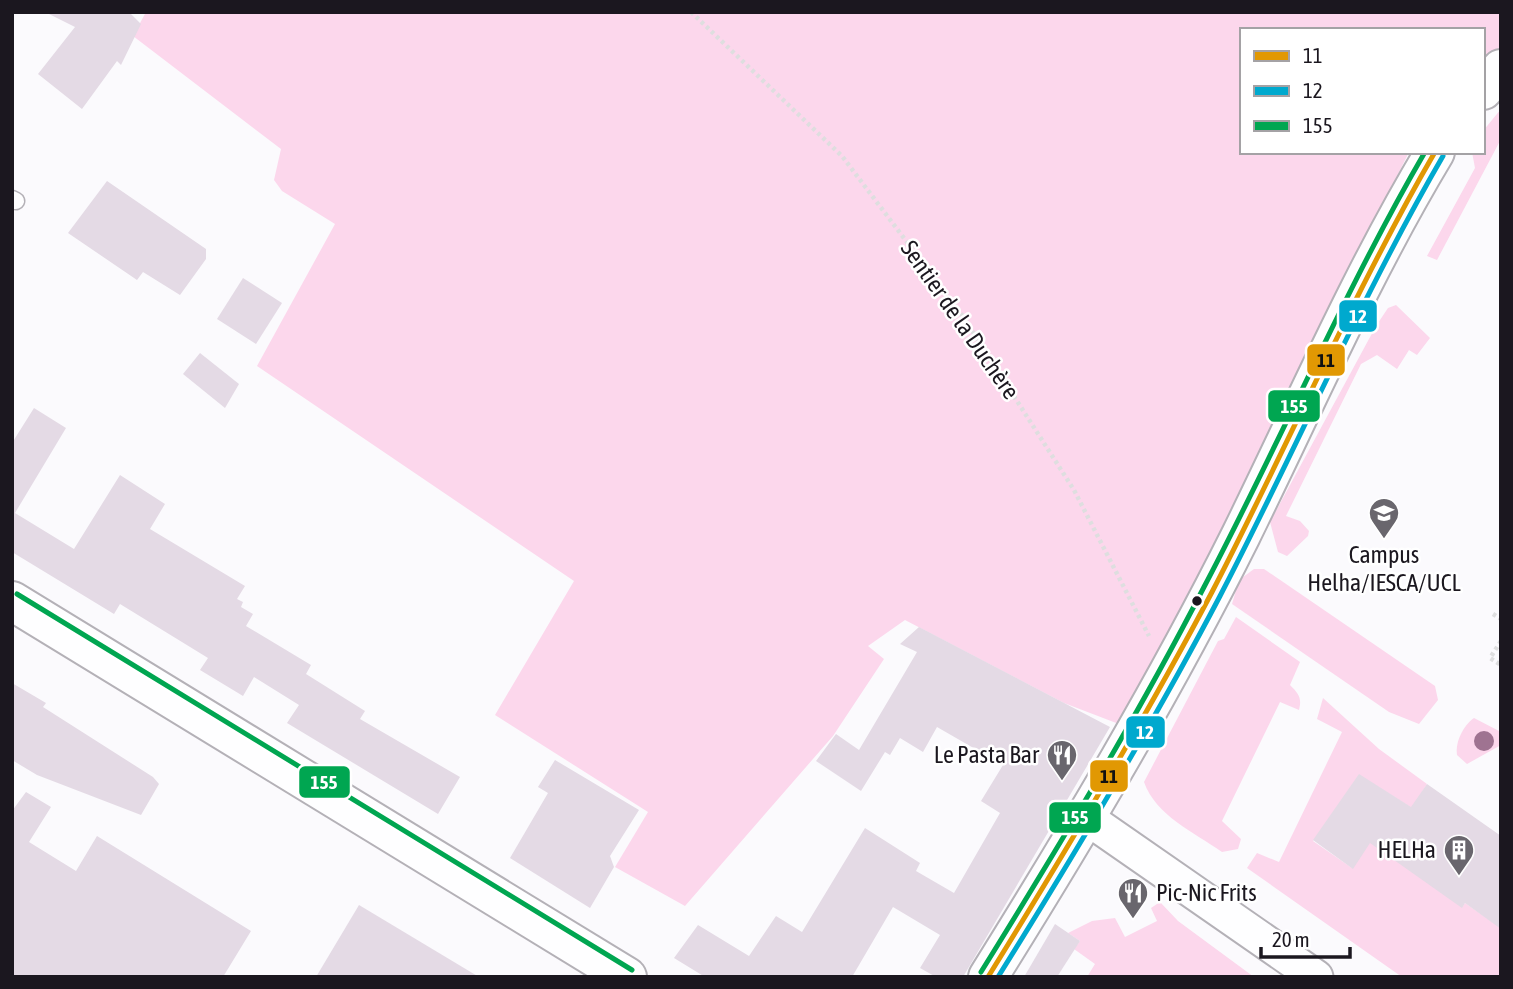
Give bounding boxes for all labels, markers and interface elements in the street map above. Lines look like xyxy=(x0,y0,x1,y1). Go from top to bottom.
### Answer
legend xyxy=(1240,28,1485,154)
text: 11 xyxy=(1303,43,1323,67)
text: 12 xyxy=(1303,78,1323,102)
text: 155 xyxy=(1303,113,1333,137)
street label: Sentier de la Duchère xyxy=(896,235,1025,404)
line badge: 12 xyxy=(1338,299,1378,333)
text: 12 xyxy=(1349,305,1367,327)
line badge: 11 xyxy=(1306,343,1346,377)
text: 11 xyxy=(1317,349,1335,371)
line badge: 155 xyxy=(1267,389,1321,423)
text: 155 xyxy=(1281,395,1307,417)
school or university icon: Campus Helha/IESCA/UCL xyxy=(1367,496,1401,540)
place label: Campus Helha/IESCA/UCL xyxy=(1307,541,1461,596)
unlabelled marker xyxy=(1190,594,1204,608)
line badge: 12 xyxy=(1125,715,1166,749)
text: 12 xyxy=(1136,721,1154,743)
restaurant icon: Le Pasta Bar xyxy=(1045,738,1079,782)
place label: Le Pasta Bar xyxy=(934,741,1040,768)
line badge: 11 xyxy=(1089,759,1129,793)
line badge: 155 xyxy=(298,765,351,799)
text: 11 xyxy=(1100,765,1118,787)
text: 155 xyxy=(311,771,337,793)
line badge: 155 xyxy=(1048,801,1102,834)
text: 155 xyxy=(1062,806,1088,828)
building icon: HELHa xyxy=(1442,833,1476,877)
place label: HELHa xyxy=(1377,836,1436,863)
restaurant icon: Pic-Nic Frits xyxy=(1116,876,1150,920)
place label: Pic-Nic Frits xyxy=(1156,879,1257,906)
scale bar xyxy=(1261,916,1350,960)
text: 20 m xyxy=(1272,927,1310,951)

